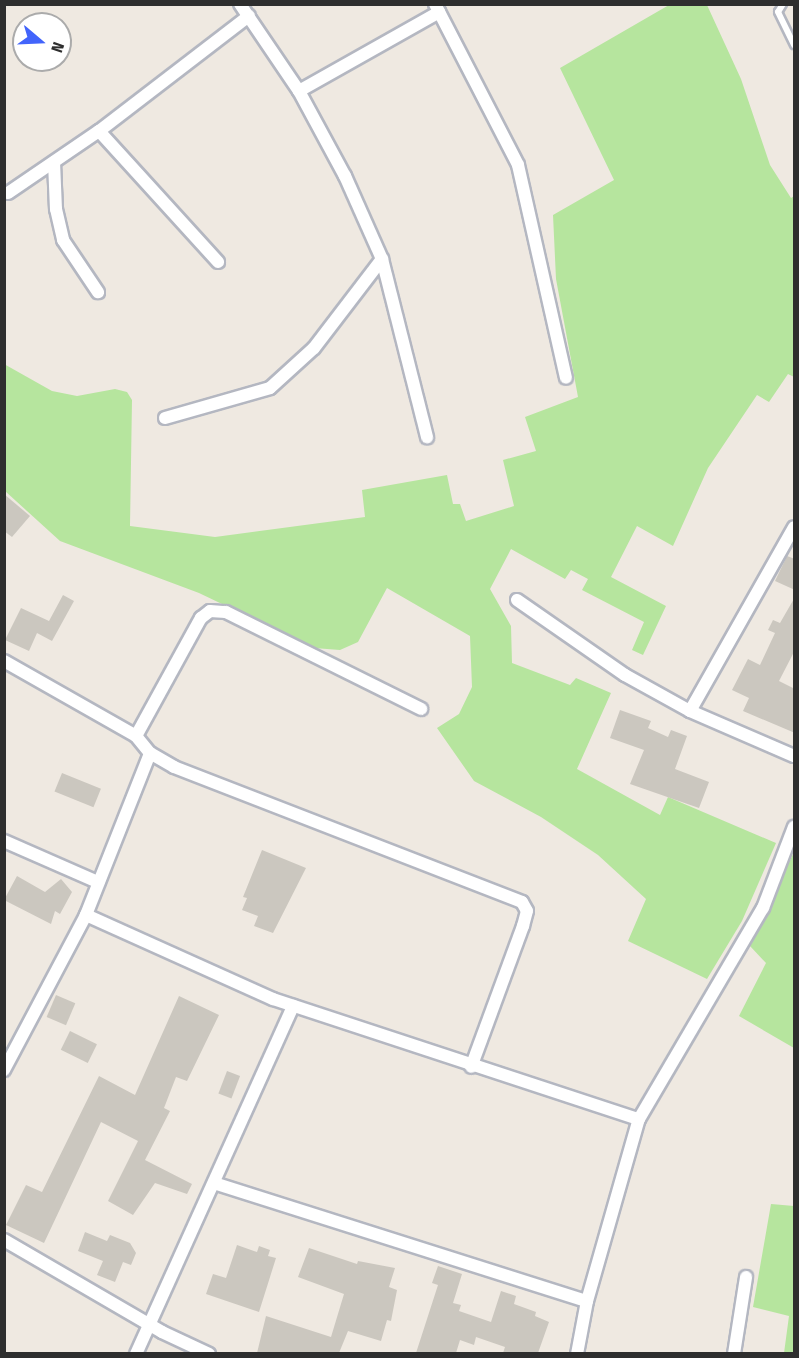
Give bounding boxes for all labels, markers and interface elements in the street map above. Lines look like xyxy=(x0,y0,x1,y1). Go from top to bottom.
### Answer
north arrow xyxy=(12,12,72,72)
text: N xyxy=(47,40,68,55)

